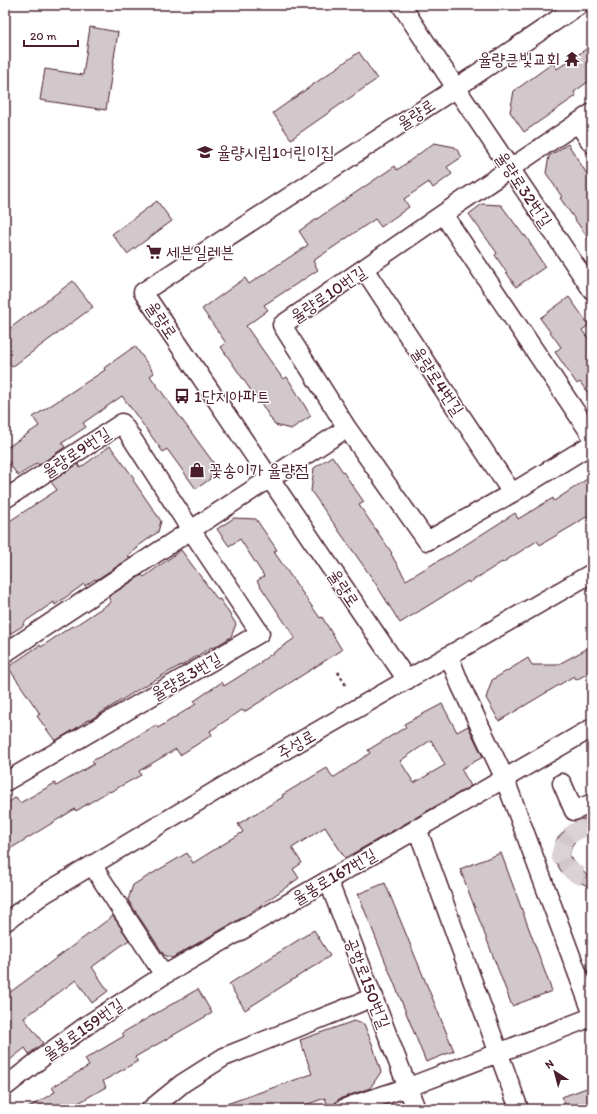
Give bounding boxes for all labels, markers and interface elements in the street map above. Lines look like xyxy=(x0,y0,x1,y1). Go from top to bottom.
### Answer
scale bar xyxy=(24,22,78,48)
text: 20 m xyxy=(30,29,57,43)
place label: 율량큰빛교회 xyxy=(478,49,560,69)
temple icon: 율량큰빛교회 xyxy=(563,50,581,68)
street label: 율량로 xyxy=(393,94,439,134)
place label: 율량시립1어린이집 xyxy=(217,142,334,162)
school or university icon: 율량시립1어린이집 xyxy=(196,143,214,161)
street label: 율량로32번길 xyxy=(491,148,557,231)
place label: 세븐일레븐 xyxy=(166,242,234,262)
supermarket icon: 세븐일레븐 xyxy=(145,243,163,261)
street label: 율량로10번길 xyxy=(286,261,370,327)
street label: 율량로 xyxy=(142,297,182,343)
street label: 율량로4번길 xyxy=(408,343,468,419)
place label: 1단지아파트 xyxy=(194,386,270,406)
bus stop icon: 1단지아파트 xyxy=(173,387,191,405)
street label: 율량로9번길 xyxy=(38,422,114,481)
place label: 꽃송이가 율량점 xyxy=(209,460,309,480)
shop icon: 꽃송이가 율량점 xyxy=(188,461,206,479)
street label: 율량로 xyxy=(324,565,364,611)
street label: 율량로3번길 xyxy=(147,648,225,704)
street label: 주성로 xyxy=(273,725,319,763)
street label: 율봉로167번길 xyxy=(288,844,380,908)
street label: 공항로150번길 xyxy=(342,935,395,1032)
street label: 율봉로159번길 xyxy=(39,994,128,1064)
north arrow xyxy=(535,1052,575,1092)
text: N xyxy=(543,1057,556,1072)

